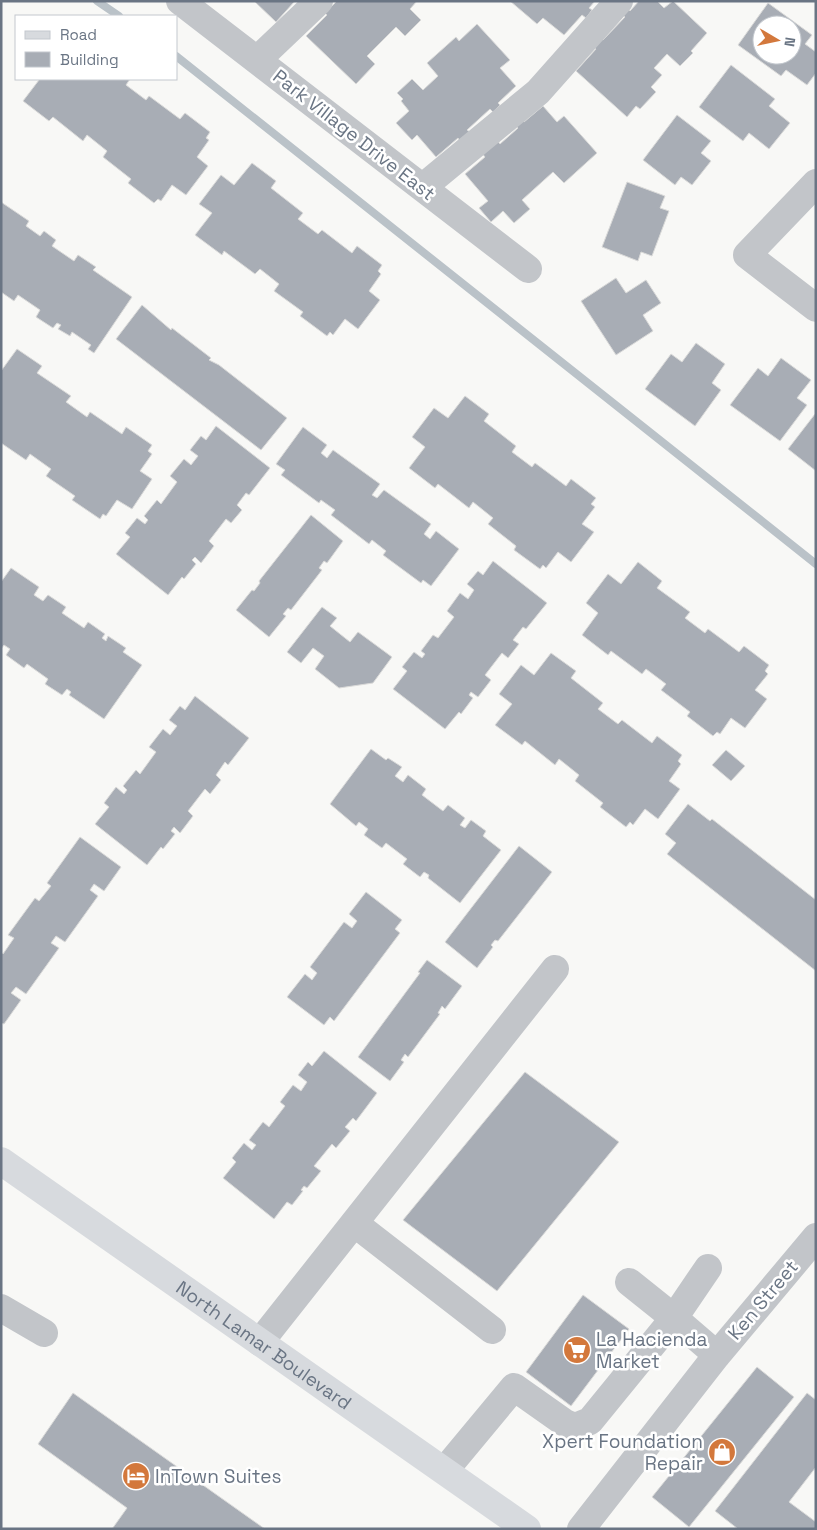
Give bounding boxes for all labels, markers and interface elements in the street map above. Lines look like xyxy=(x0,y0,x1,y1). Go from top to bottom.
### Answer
legend xyxy=(15,15,178,80)
north arrow xyxy=(752,15,802,65)
text: Road xyxy=(60,25,97,44)
text: N xyxy=(780,36,799,48)
text: Building xyxy=(60,50,119,69)
street label: Park Village Drive East xyxy=(268,64,440,206)
street label: Ken Street xyxy=(722,1255,804,1345)
street label: North Lamar Boulevard xyxy=(171,1275,357,1415)
place label: La Hacienda Market xyxy=(596,1327,707,1374)
supermarket icon: La Hacienda Market xyxy=(562,1335,592,1365)
place label: Xpert Foundation Repair xyxy=(542,1429,703,1476)
shop icon: Xpert Foundation Repair xyxy=(707,1437,737,1467)
hotel icon: InTown Suites xyxy=(121,1461,151,1491)
place label: InTown Suites xyxy=(155,1464,281,1489)

